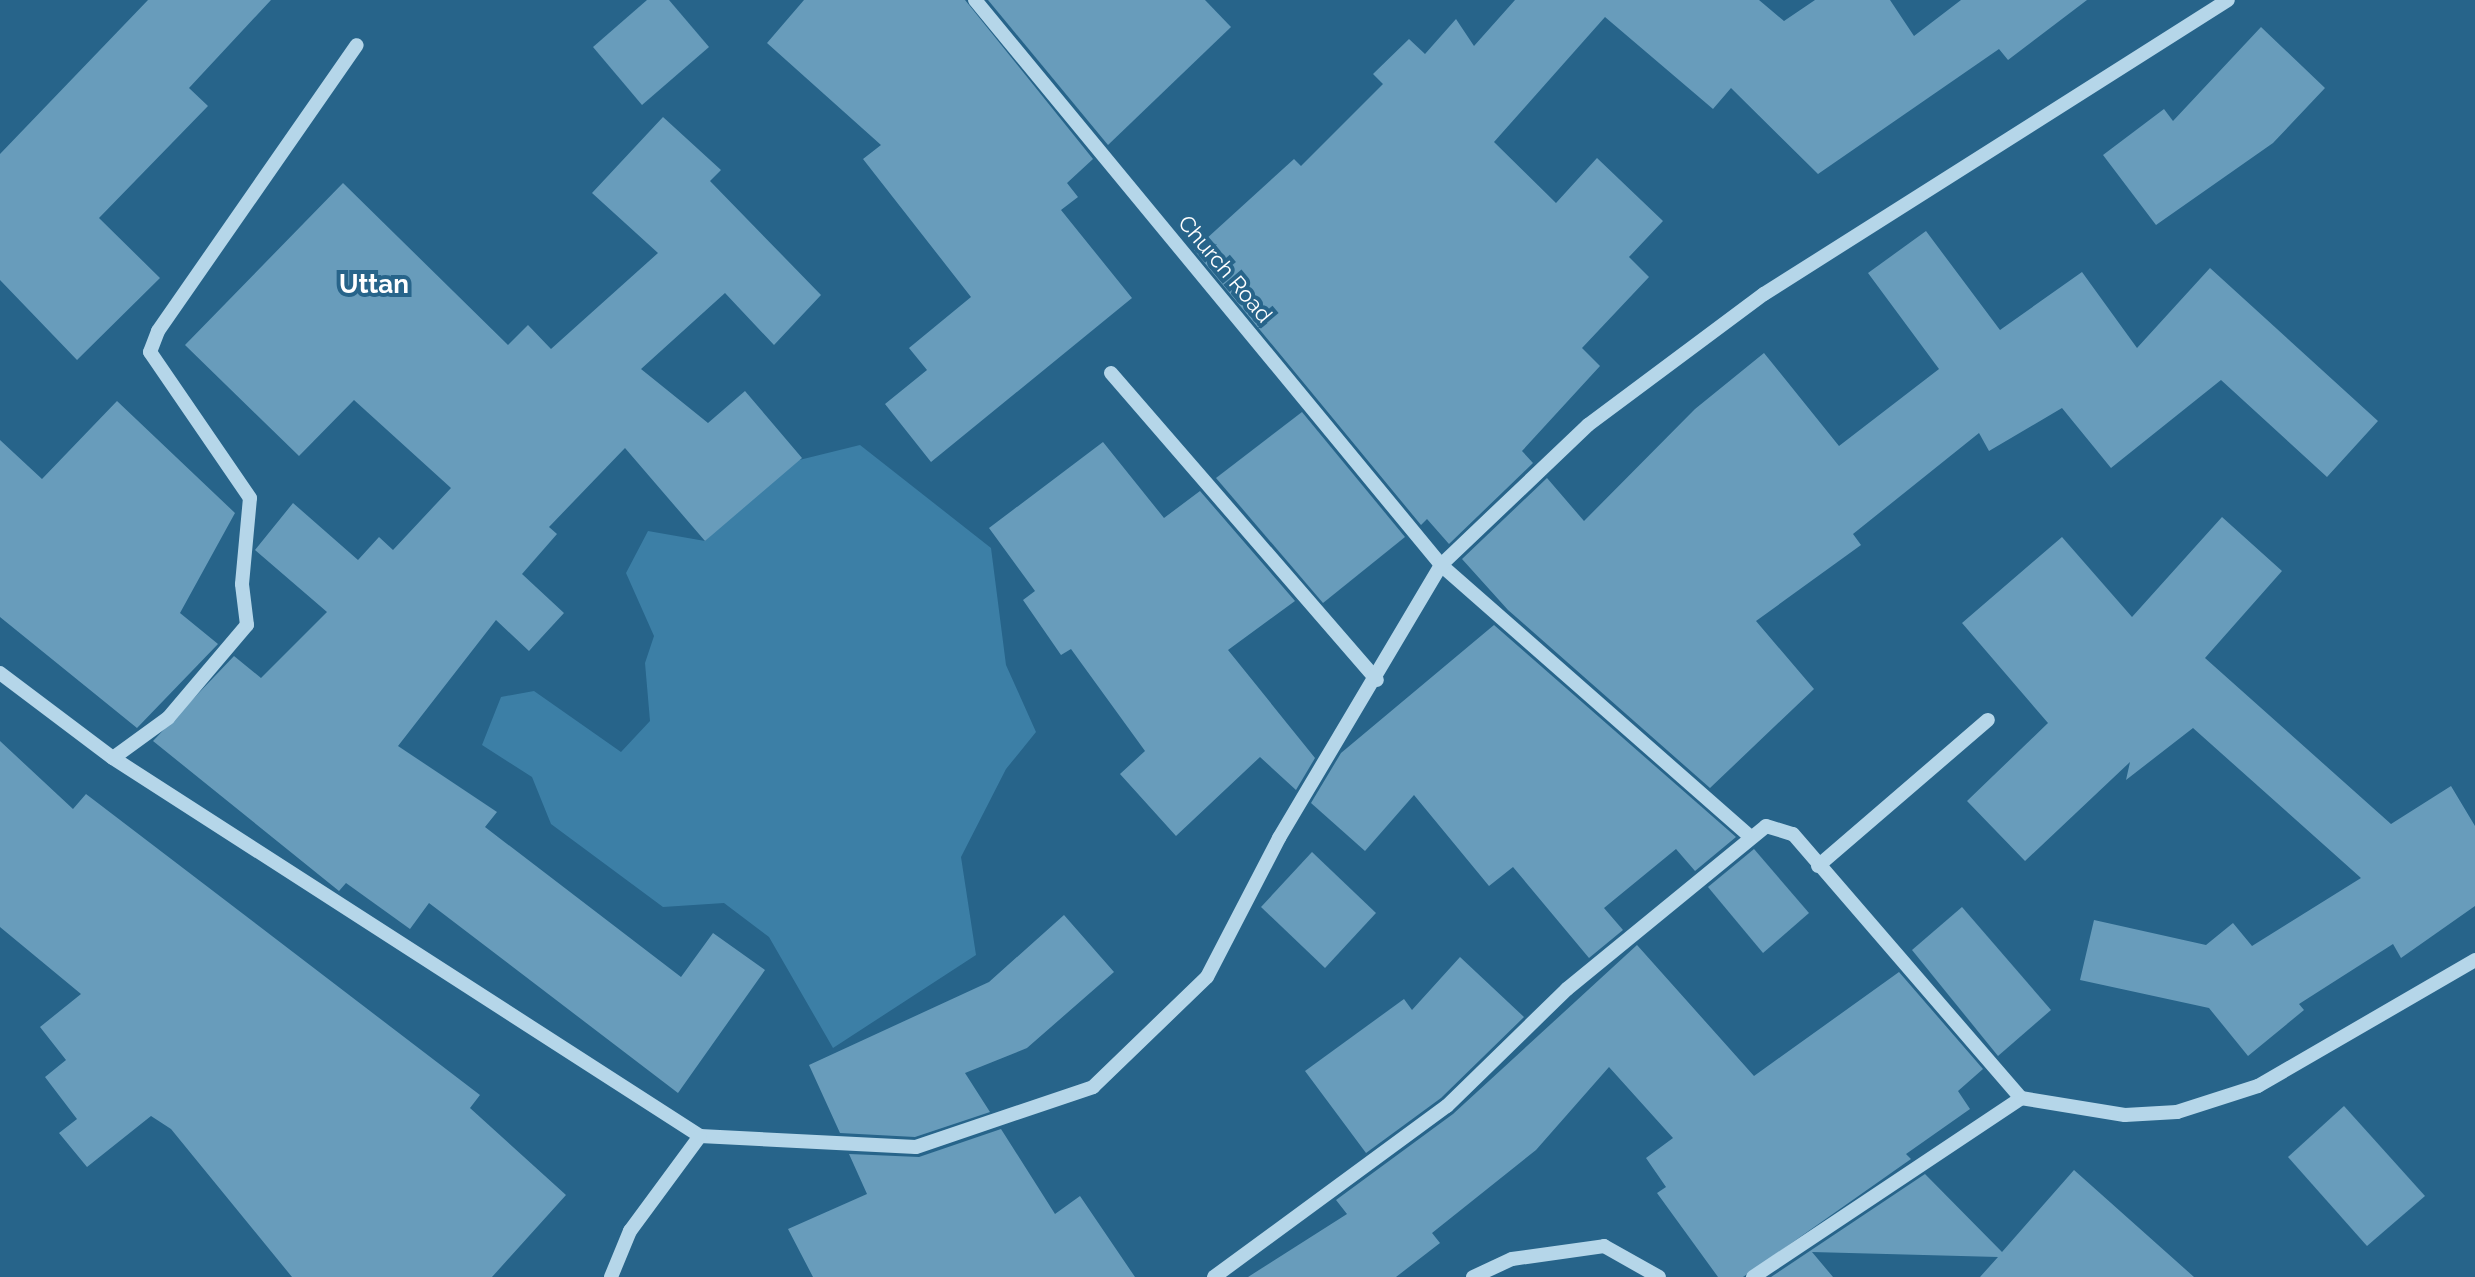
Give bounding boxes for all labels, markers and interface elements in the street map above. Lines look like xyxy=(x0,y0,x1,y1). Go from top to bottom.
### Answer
street label: Church Road xyxy=(1173,210,1277,328)
district label: Uttan xyxy=(339,269,409,301)

